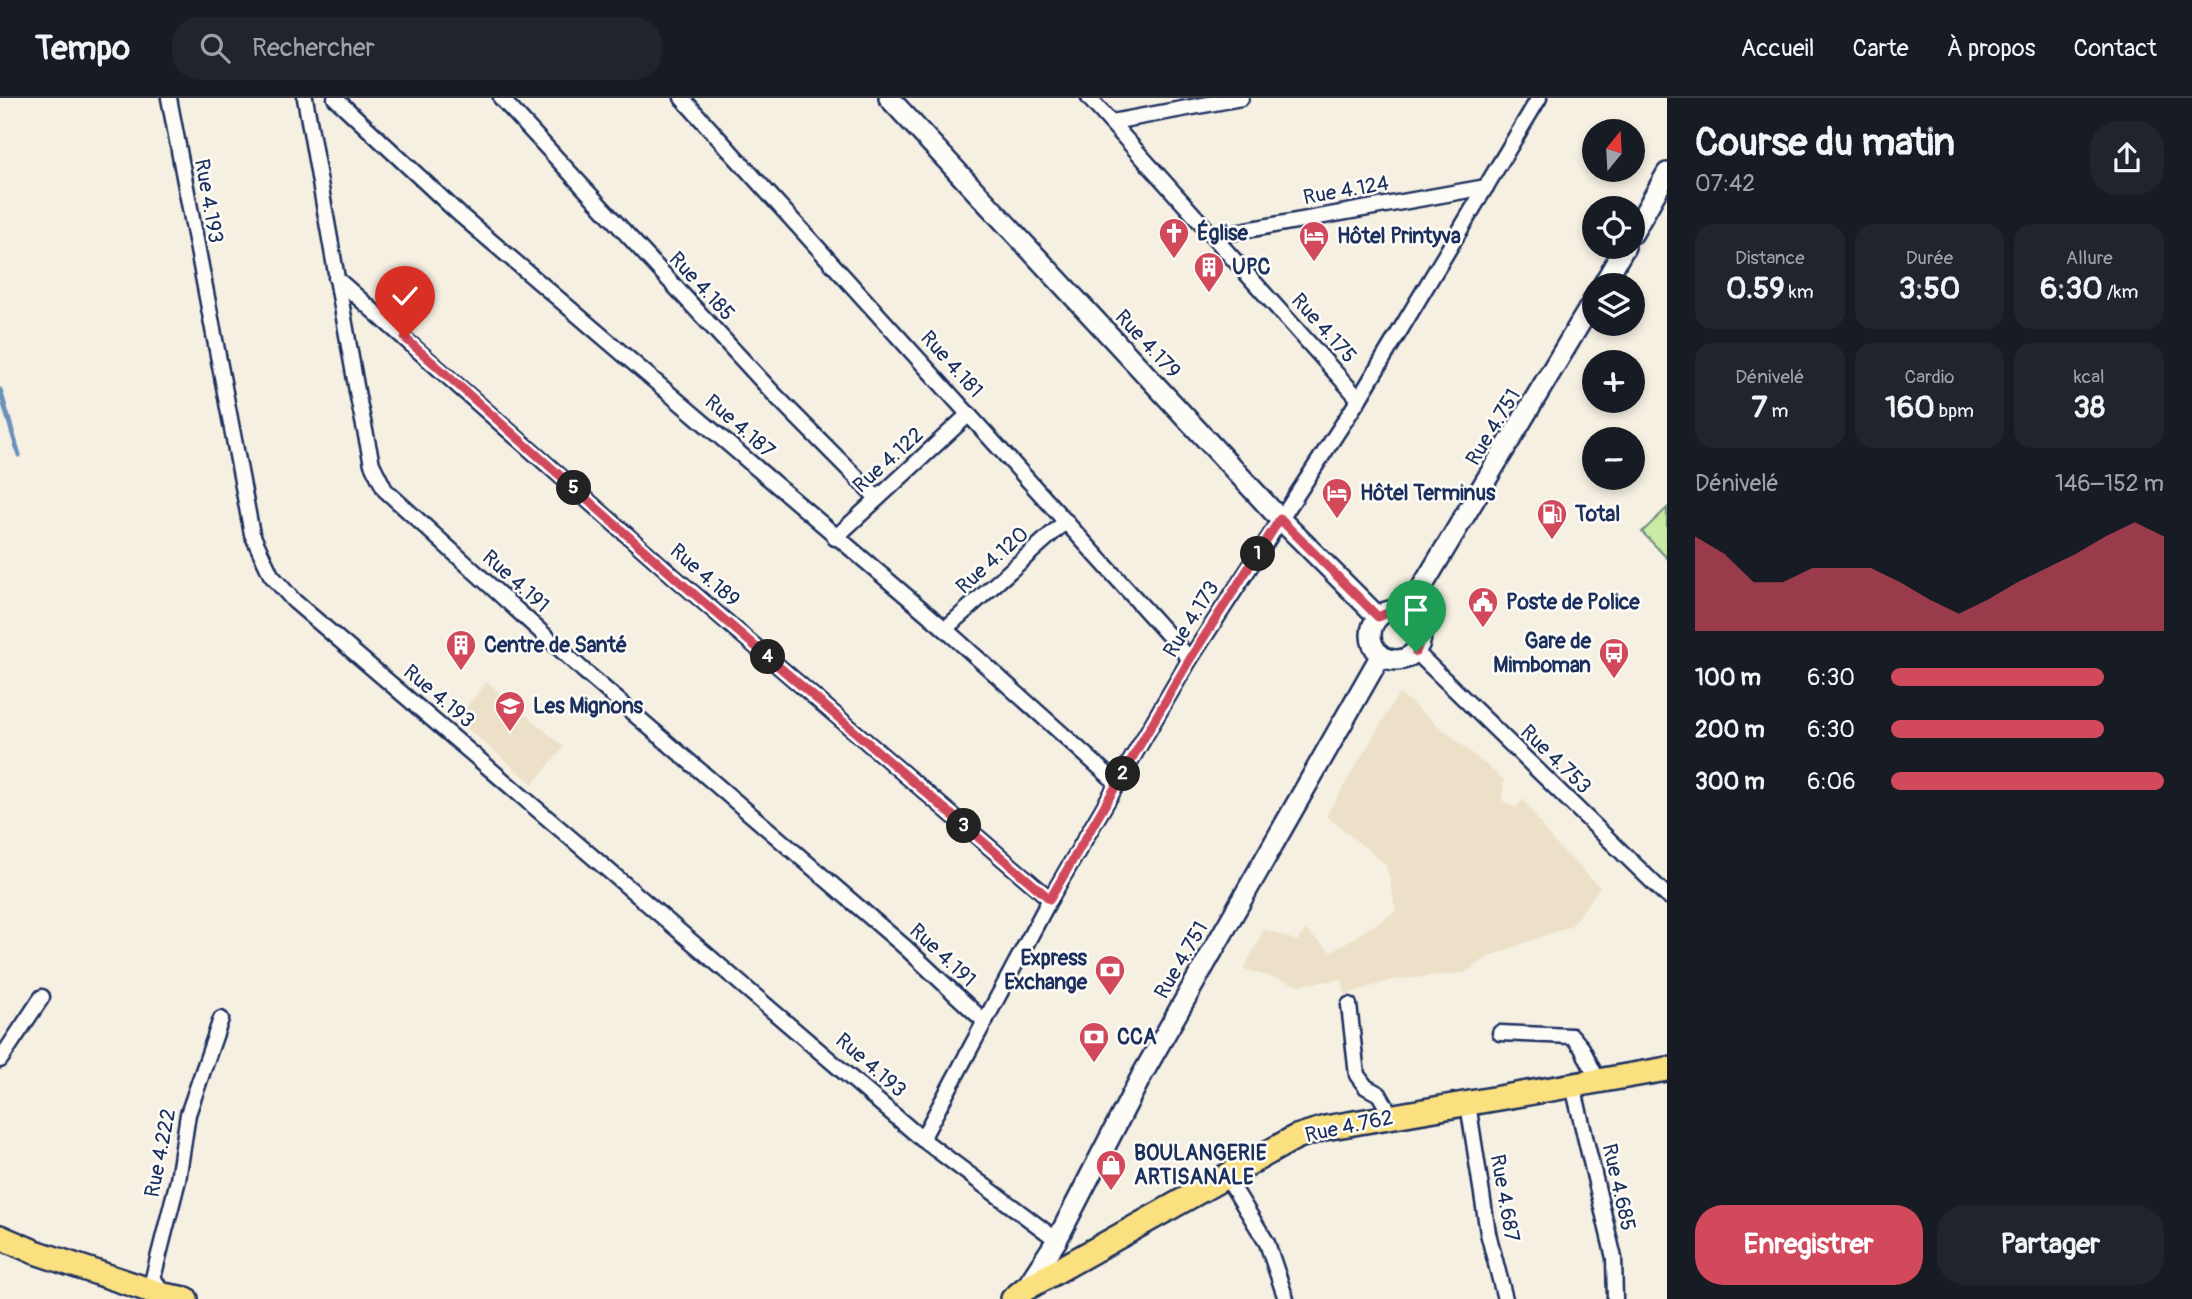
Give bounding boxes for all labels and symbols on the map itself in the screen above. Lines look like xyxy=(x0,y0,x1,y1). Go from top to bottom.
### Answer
north arrow xyxy=(1582,119,1645,182)
street label: Rue 4.193 xyxy=(188,157,229,245)
street label: Rue 4.124 xyxy=(1301,170,1391,211)
church icon: Église xyxy=(1157,216,1191,260)
place label: Église xyxy=(1197,219,1248,247)
hotel icon: Hôtel Printyva xyxy=(1297,219,1331,263)
place label: Hôtel Printyva xyxy=(1337,223,1461,250)
street label: Rue 4.185 xyxy=(663,246,740,326)
building icon: UPC xyxy=(1192,250,1226,294)
place label: UPC xyxy=(1232,254,1270,281)
pin xyxy=(375,266,435,338)
street label: Rue 4.175 xyxy=(1285,288,1362,369)
street label: Rue 4.179 xyxy=(1109,304,1186,384)
street label: Rue 4.181 xyxy=(914,325,989,404)
street label: Rue 4.751 xyxy=(1460,384,1527,471)
street label: Rue 4.187 xyxy=(699,389,780,464)
street label: Rue 4.122 xyxy=(847,422,929,499)
pin: 5 xyxy=(556,470,592,506)
hotel icon: Hôtel Terminus xyxy=(1320,476,1354,520)
place label: Hôtel Terminus xyxy=(1360,480,1496,507)
fuel station icon: Total xyxy=(1535,497,1569,541)
place label: Total xyxy=(1574,501,1620,528)
street label: Rue 4.120 xyxy=(950,521,1034,600)
pin: 1 xyxy=(1240,536,1276,572)
street label: Rue 4.189 xyxy=(664,538,745,613)
street label: Rue 4.191 xyxy=(476,544,555,619)
street label: Rue 4.173 xyxy=(1157,576,1226,663)
pin xyxy=(1386,580,1446,652)
public building icon: Poste de Police xyxy=(1466,585,1500,629)
place label: Poste de Police xyxy=(1506,589,1640,616)
building icon: Centre de Santé xyxy=(444,628,478,672)
place label: Gare de Mimboman xyxy=(1493,628,1592,679)
place label: Centre de Santé xyxy=(484,632,627,659)
bus stop icon: Gare de Mimboman xyxy=(1597,636,1631,680)
pin: 4 xyxy=(750,640,786,674)
street label: Rue 4.193 xyxy=(397,659,480,734)
school or university icon: Les Mignons xyxy=(493,689,527,733)
place label: Les Mignons xyxy=(533,693,643,720)
street label: Rue 4.753 xyxy=(1514,719,1597,800)
pin: 2 xyxy=(1106,756,1140,792)
pin: 3 xyxy=(946,808,982,844)
street label: Rue 4.751 xyxy=(1148,917,1214,1004)
street label: Rue 4.191 xyxy=(904,918,982,993)
place label: Express Exchange xyxy=(1004,945,1088,996)
bank icon: Express Exchange xyxy=(1093,953,1127,997)
bank icon: CCA xyxy=(1077,1020,1111,1064)
place label: CCA xyxy=(1117,1024,1157,1051)
street label: Rue 4.193 xyxy=(830,1027,912,1103)
street label: Rue 4.762 xyxy=(1303,1104,1396,1149)
street label: Rue 4.222 xyxy=(139,1107,182,1200)
place label: BOULANGERIE ARTISANALE xyxy=(1134,1140,1267,1191)
street label: Rue 4.685 xyxy=(1595,1141,1642,1233)
shop icon: BOULANGERIE ARTISANALE xyxy=(1094,1148,1128,1192)
street label: Rue 4.687 xyxy=(1484,1152,1525,1244)

